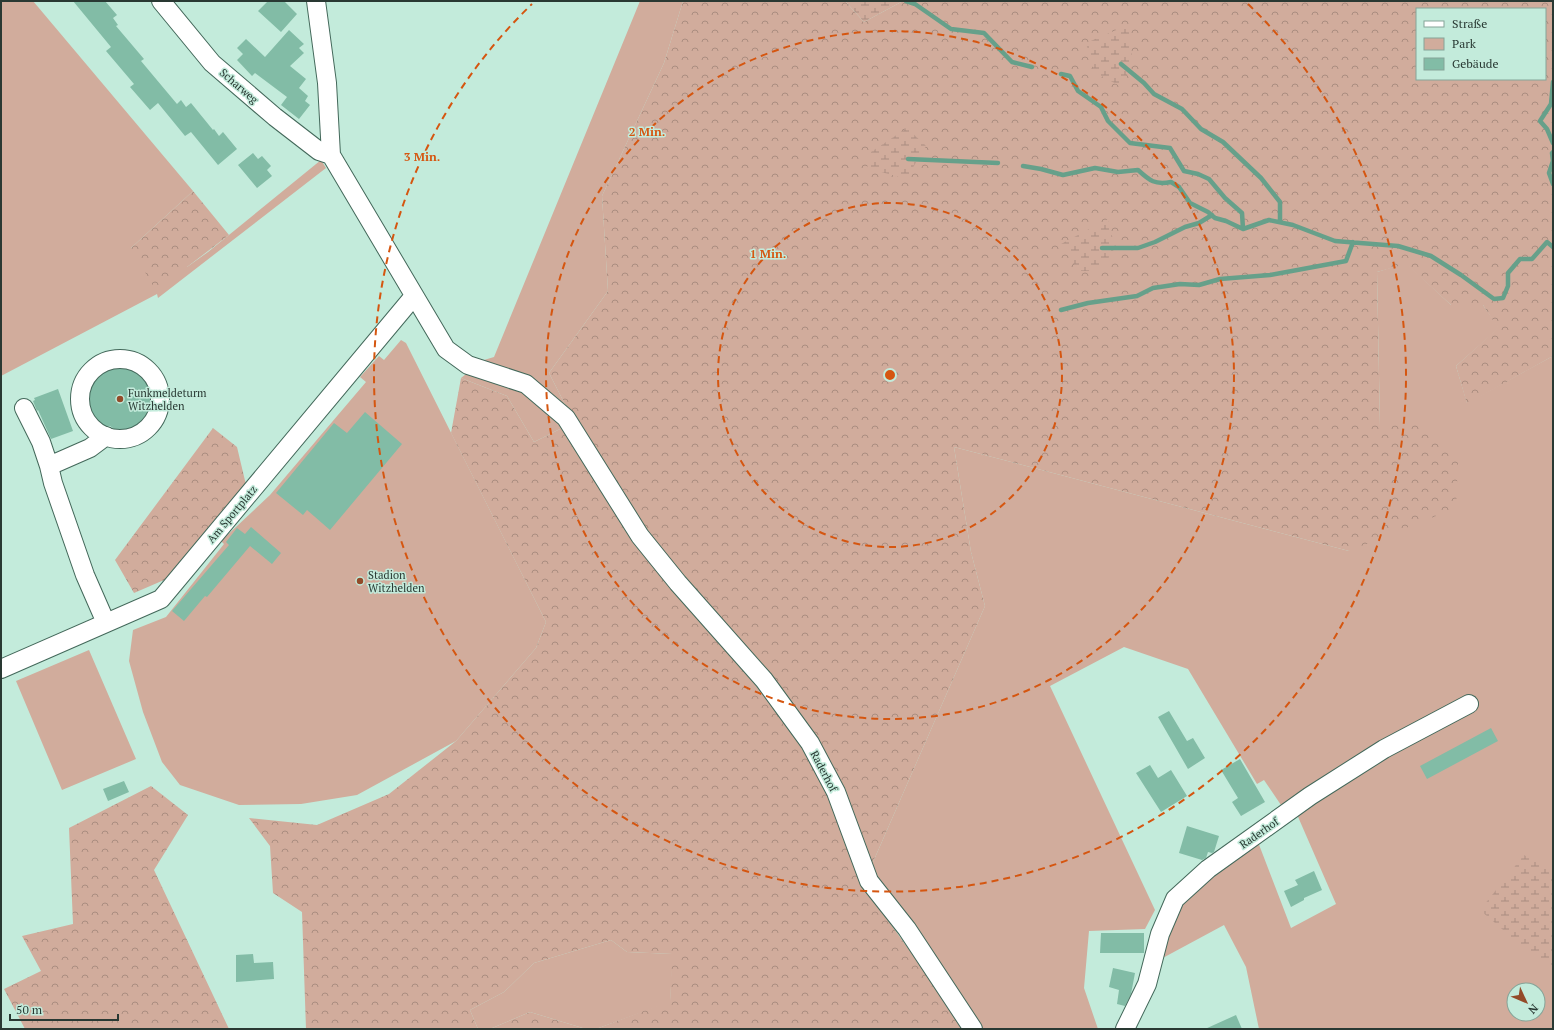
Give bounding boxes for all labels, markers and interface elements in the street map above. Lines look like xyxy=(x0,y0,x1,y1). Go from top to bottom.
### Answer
legend xyxy=(1416,8,1546,80)
text: Straße xyxy=(1452,16,1487,31)
text: Park xyxy=(1452,36,1477,51)
text: Gebäude xyxy=(1452,56,1498,71)
street label: Scharweg xyxy=(217,65,261,107)
text: 2 Min. xyxy=(629,124,665,139)
text: 3 Min. xyxy=(404,149,440,164)
text: 1 Min. xyxy=(750,246,786,261)
centre of rings xyxy=(883,368,897,382)
place label: Funkmeldeturm Witzhelden xyxy=(128,386,207,413)
marker: Funkmeldeturm Witzhelden xyxy=(115,394,125,404)
street label: Am Sportplatz xyxy=(204,482,260,546)
place label: Stadion Witzhelden xyxy=(368,568,425,595)
marker: Stadion Witzhelden xyxy=(355,576,365,586)
street label: Raderhof xyxy=(807,748,841,795)
street label: Raderhof xyxy=(1237,814,1282,852)
north arrow xyxy=(1506,982,1546,1022)
scale bar xyxy=(10,996,118,1022)
text: N xyxy=(1525,1001,1541,1017)
text: 50 m xyxy=(16,1002,43,1017)

